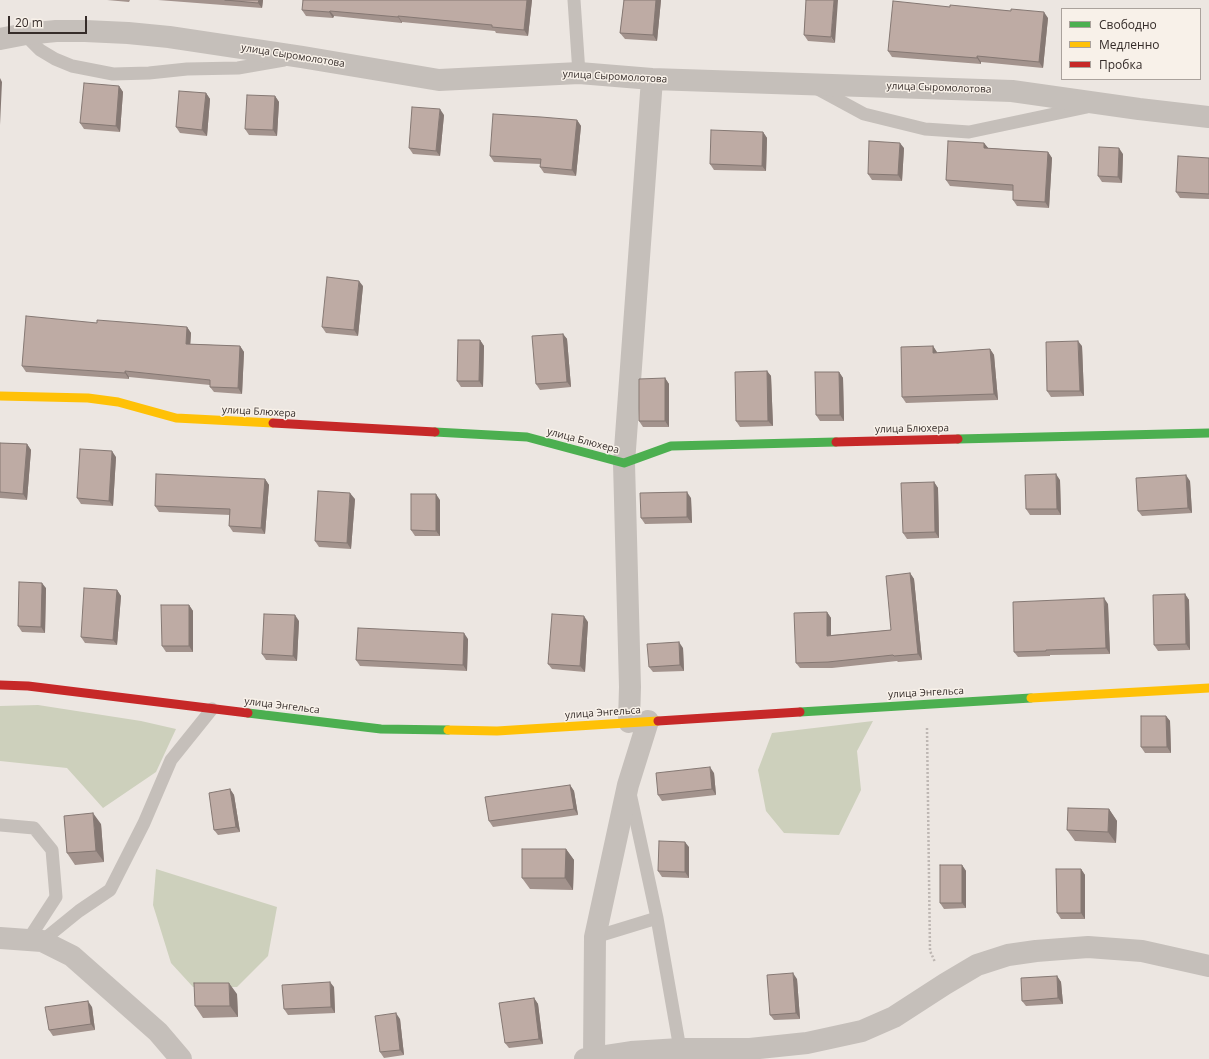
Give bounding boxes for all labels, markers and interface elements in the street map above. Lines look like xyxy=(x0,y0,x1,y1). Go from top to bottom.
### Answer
scale bar xyxy=(10,8,89,34)
legend xyxy=(1061,8,1201,80)
text: 20 m xyxy=(15,14,43,31)
text: Свободно xyxy=(1099,16,1157,33)
text: Медленно xyxy=(1099,36,1159,53)
street label: улица Сыромолотова xyxy=(240,42,346,70)
text: Пробка xyxy=(1099,56,1142,73)
street label: улица Сыромолотова xyxy=(562,68,668,86)
street label: улица Сыромолотова xyxy=(886,80,992,96)
street label: улица Блюхера xyxy=(222,404,296,420)
street label: улица Блюхера xyxy=(875,422,949,436)
street label: улица Блюхера xyxy=(546,426,620,456)
street label: улица Энгельса xyxy=(888,685,964,701)
street label: улица Энгельса xyxy=(244,695,320,717)
street label: улица Энгельса xyxy=(565,704,641,722)

